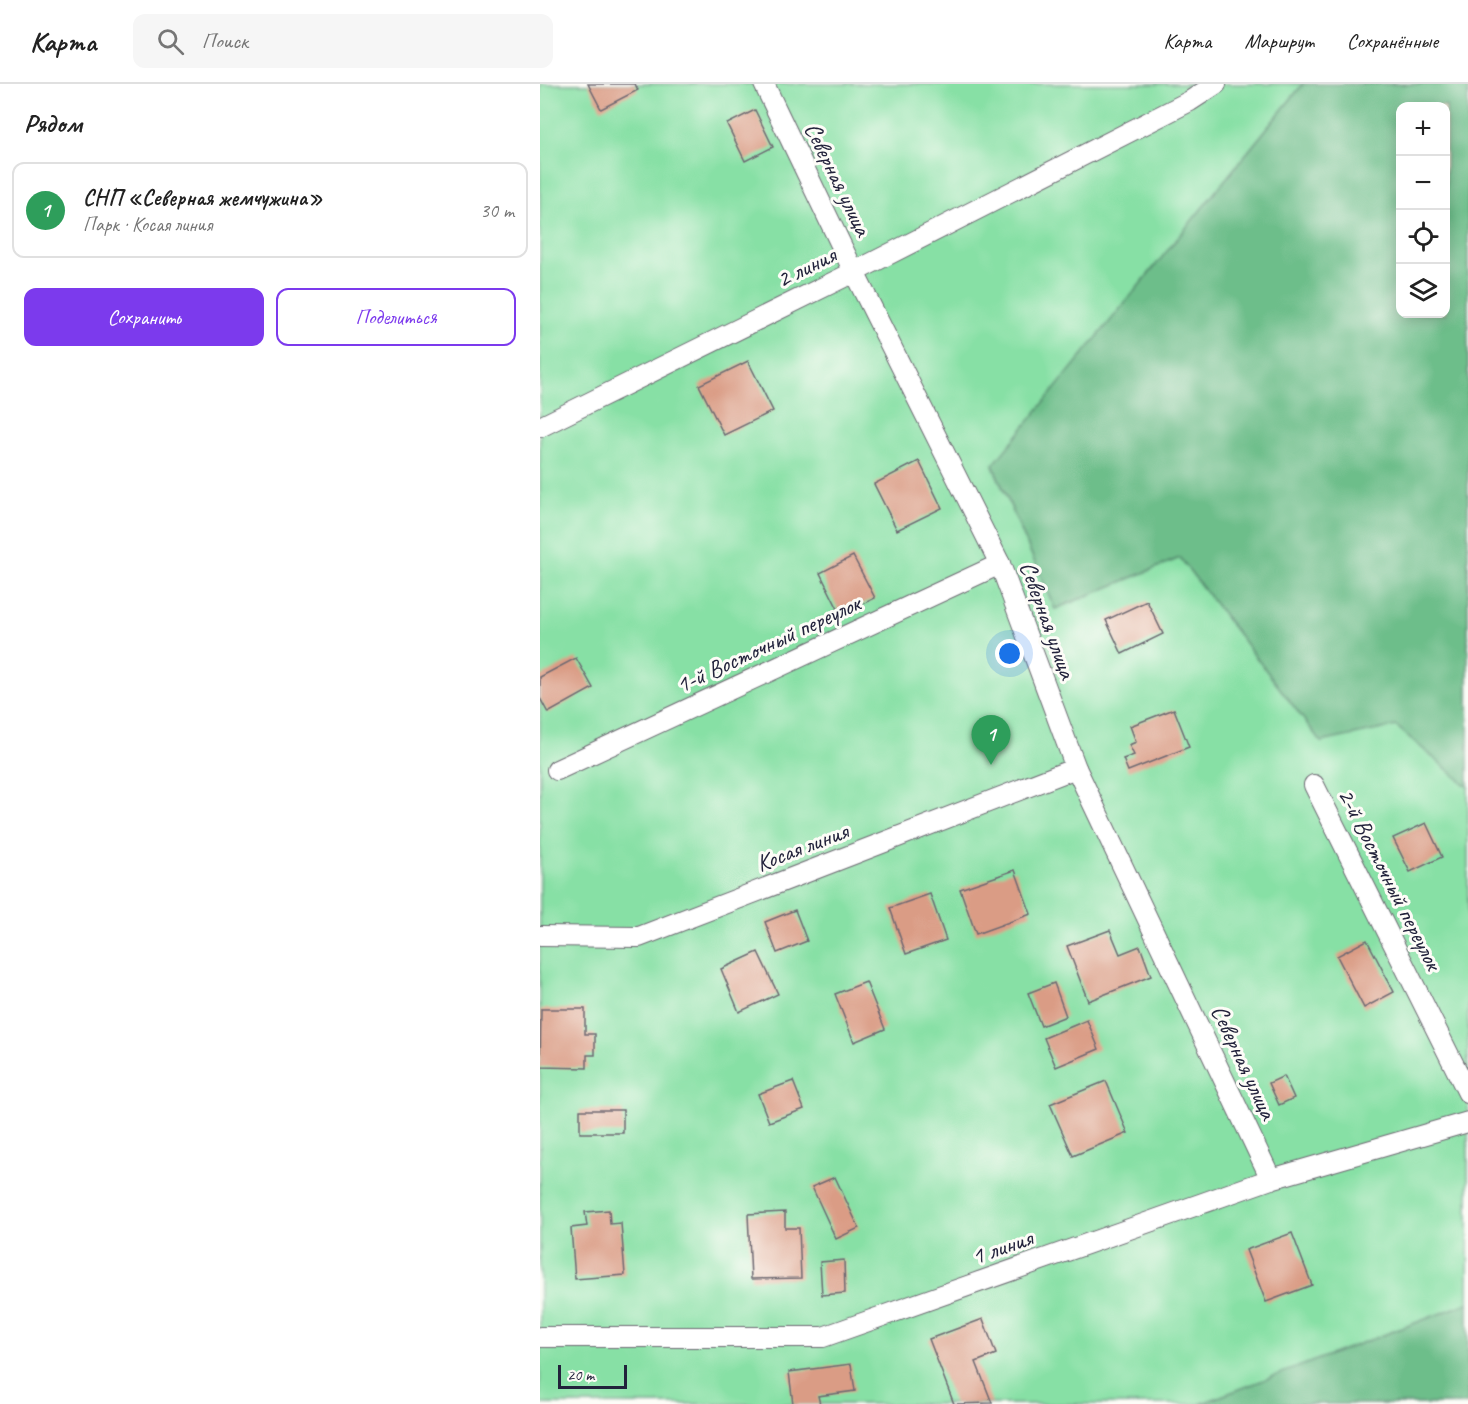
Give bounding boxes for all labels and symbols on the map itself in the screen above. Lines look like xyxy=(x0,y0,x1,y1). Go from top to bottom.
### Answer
street label: Северная улица xyxy=(798,117,879,242)
street label: 2 линия xyxy=(771,239,842,294)
street label: Северная улица xyxy=(1013,557,1084,684)
street label: 1-й Восточный переулок xyxy=(671,587,867,700)
your location xyxy=(995,639,1024,668)
pin: 1 xyxy=(972,716,1010,765)
street label: 2-й Восточный переулок xyxy=(1331,783,1450,977)
street label: Косая линия xyxy=(752,815,854,878)
street label: Северная улица xyxy=(1204,1000,1284,1125)
street label: 1 линия xyxy=(968,1222,1038,1271)
scale bar xyxy=(558,1362,627,1390)

